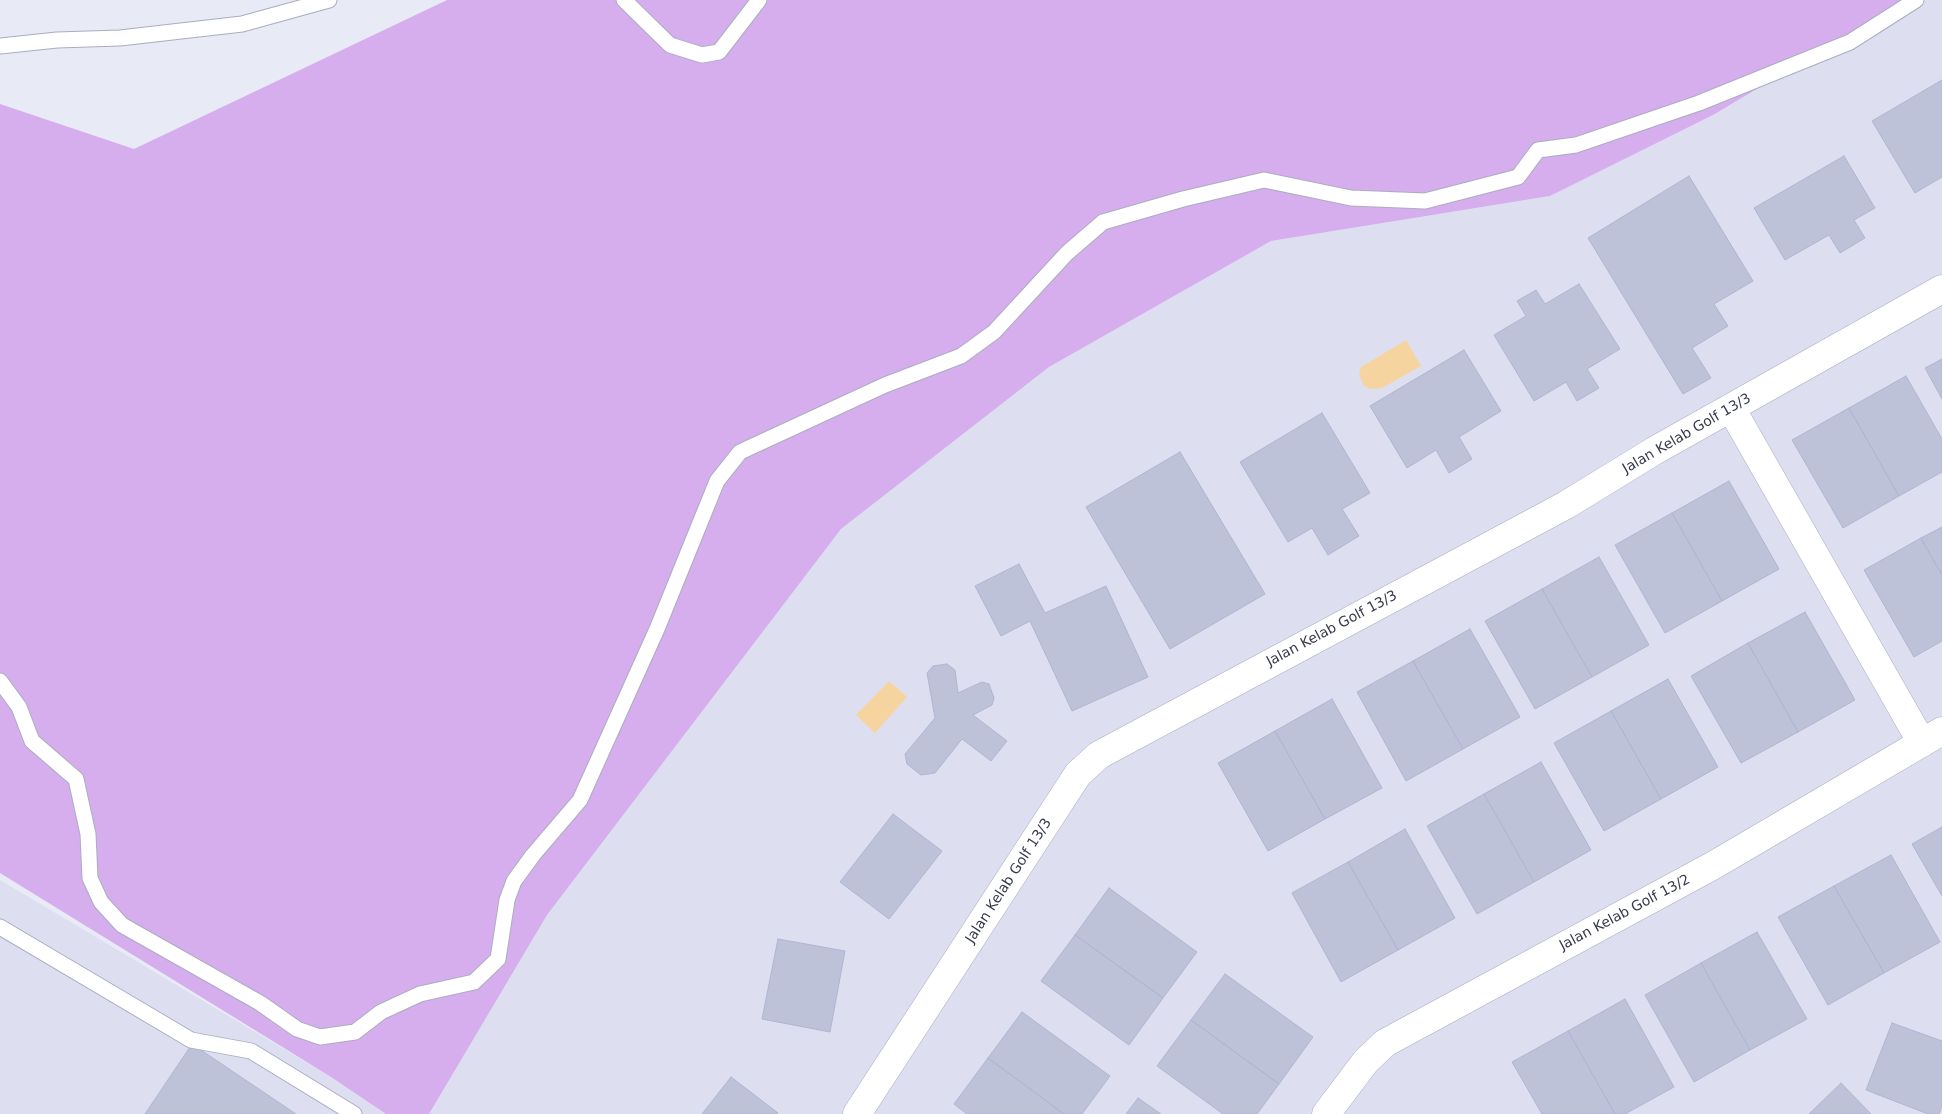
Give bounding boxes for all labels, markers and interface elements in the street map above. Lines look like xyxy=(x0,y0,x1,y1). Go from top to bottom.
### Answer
street label: Jalan Kelab Golf 13/3 xyxy=(1620,390,1754,478)
street label: Jalan Kelab Golf 13/3 xyxy=(1264,587,1400,671)
street label: Jalan Kelab Golf 13/3 xyxy=(962,815,1056,947)
street label: Jalan Kelab Golf 13/2 xyxy=(1557,871,1693,955)

